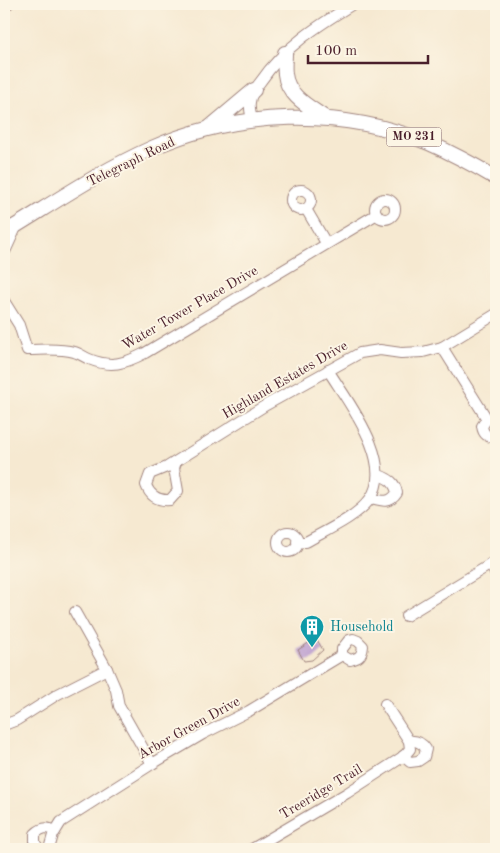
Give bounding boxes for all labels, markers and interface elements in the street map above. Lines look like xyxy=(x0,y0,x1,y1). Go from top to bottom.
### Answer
scale bar xyxy=(308,32,428,64)
text: 100 m xyxy=(315,44,357,59)
road number: MO 231 xyxy=(386,128,442,146)
street label: Telegraph Road xyxy=(85,135,177,189)
street label: Water Tower Place Drive xyxy=(120,263,260,353)
street label: Highland Estates Drive xyxy=(220,338,350,422)
building icon: Household xyxy=(299,614,325,648)
place label: Household xyxy=(330,620,394,634)
street label: Arbor Green Drive xyxy=(136,694,242,762)
street label: Treeridge Trail xyxy=(277,762,365,822)

